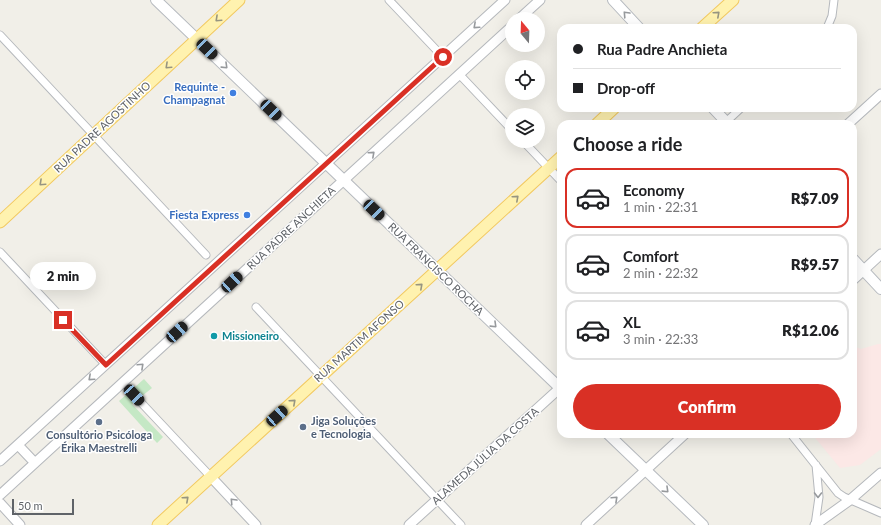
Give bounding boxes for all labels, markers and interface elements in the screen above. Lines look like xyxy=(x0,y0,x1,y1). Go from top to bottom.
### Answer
one-way arrow xyxy=(623,11,630,19)
one-way arrow xyxy=(712,11,720,19)
north arrow xyxy=(505,12,545,52)
map controls xyxy=(505,12,545,148)
one-way arrow xyxy=(215,15,223,22)
one-way arrow xyxy=(473,22,481,29)
car xyxy=(194,36,220,62)
text: Rua Padre Anchieta xyxy=(597,40,727,58)
route start xyxy=(434,48,452,66)
button: locate xyxy=(505,60,545,100)
one-way arrow xyxy=(165,61,173,68)
one-way arrow xyxy=(220,61,228,69)
street label: RUA PADRE AGOSTINHO xyxy=(51,78,153,175)
text: Drop-off xyxy=(597,79,655,97)
place label: Requinte - Champagnat xyxy=(163,80,226,106)
marker: Requinte - Champagnat xyxy=(228,88,238,98)
car xyxy=(258,97,284,123)
button: layers xyxy=(505,108,545,148)
text: Choose a ride xyxy=(573,133,682,155)
one-way arrow xyxy=(367,151,375,158)
one-way arrow xyxy=(39,178,47,185)
icon: car xyxy=(575,180,611,216)
text: Economy xyxy=(623,181,684,199)
street label: RUA PADRE ANCHIETA xyxy=(244,183,338,272)
text: R$7.09 xyxy=(791,189,839,207)
one-way arrow xyxy=(511,195,519,203)
car xyxy=(361,197,387,223)
text: 1 min · 22:31 xyxy=(623,199,698,215)
place label: Fiesta Express xyxy=(169,208,239,221)
marker: Fiesta Express xyxy=(242,210,252,220)
street label: RUA FRANCISCO ROCHA xyxy=(386,220,487,318)
icon: car xyxy=(575,246,611,282)
text: Comfort xyxy=(623,247,679,265)
text: R$9.57 xyxy=(791,255,839,273)
callout: 2 min xyxy=(30,262,96,290)
text: 2 min · 22:32 xyxy=(623,265,698,281)
text: 2 min xyxy=(47,268,79,284)
car xyxy=(219,269,245,295)
one-way arrow xyxy=(415,283,423,290)
street label: RUA MARTIM AFONSO xyxy=(311,297,407,385)
route end xyxy=(54,311,72,329)
icon: car xyxy=(575,312,611,348)
text: XL xyxy=(623,313,641,331)
car xyxy=(164,320,190,344)
one-way arrow xyxy=(489,320,497,328)
text: R$12.06 xyxy=(782,321,839,339)
place label: Missioneiro xyxy=(222,329,279,342)
marker: Missioneiro xyxy=(209,331,219,341)
text: 3 min · 22:33 xyxy=(623,331,698,347)
one-way arrow xyxy=(136,364,143,371)
one-way arrow xyxy=(88,374,95,381)
car xyxy=(121,382,147,408)
button: Confirm xyxy=(573,384,841,430)
one-way arrow xyxy=(288,399,296,406)
car xyxy=(264,404,290,428)
street label: ALAMEDA JÚLIA DA COSTA xyxy=(429,404,541,507)
place label: Jiga Soluções e Tecnologia xyxy=(311,414,376,440)
marker: Consultório Psicóloga Érika Maestrelli xyxy=(94,417,104,427)
marker: Jiga Soluções e Tecnologia xyxy=(298,422,308,432)
place label: Consultório Psicóloga Érika Maestrelli xyxy=(46,428,152,454)
one-way arrow xyxy=(661,485,669,493)
one-way arrow xyxy=(814,492,822,498)
one-way arrow xyxy=(182,496,189,503)
one-way arrow xyxy=(610,496,618,503)
scale bar xyxy=(12,497,74,516)
one-way arrow xyxy=(231,498,238,506)
text: 50 m xyxy=(18,499,43,512)

